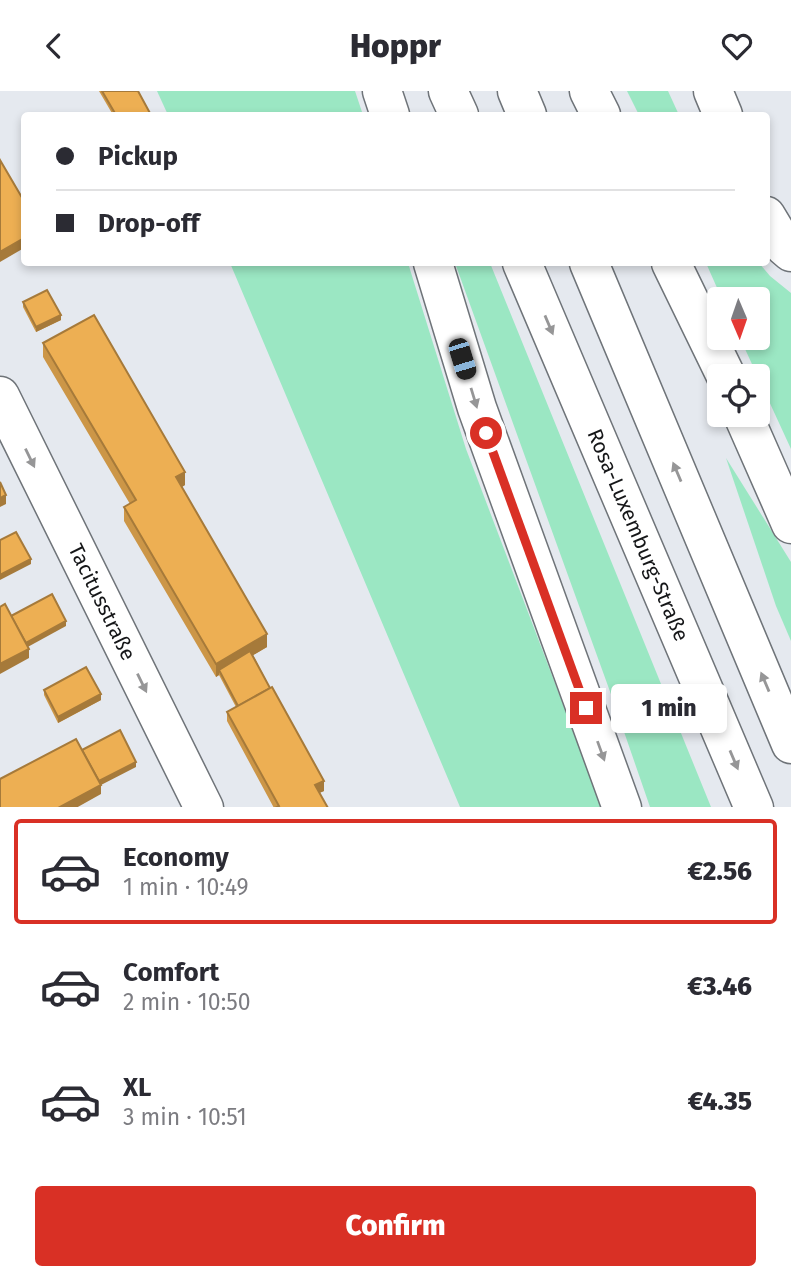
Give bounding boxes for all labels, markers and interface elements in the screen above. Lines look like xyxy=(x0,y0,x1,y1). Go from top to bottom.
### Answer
icon: back xyxy=(35,27,73,65)
text: Hoppr xyxy=(350,27,441,65)
icon: heart xyxy=(718,27,756,65)
text: Pickup xyxy=(98,141,178,172)
text: Drop-off xyxy=(98,208,200,239)
north arrow xyxy=(707,287,770,350)
map controls xyxy=(707,287,770,427)
one-way arrow xyxy=(543,315,554,336)
car xyxy=(446,336,479,382)
button: locate xyxy=(707,364,770,427)
one-way arrow xyxy=(469,388,480,409)
route start xyxy=(470,417,502,449)
street label: Rosa-Luxemburg-Straße xyxy=(581,425,695,645)
one-way arrow xyxy=(25,448,36,468)
one-way arrow xyxy=(671,461,682,482)
street label: Tacitusstraße xyxy=(63,539,141,665)
one-way arrow xyxy=(759,671,770,692)
one-way arrow xyxy=(137,673,148,693)
callout: 1 min xyxy=(610,683,726,733)
route end xyxy=(570,692,602,724)
text: 1 min xyxy=(641,694,697,722)
one-way arrow xyxy=(596,740,607,761)
one-way arrow xyxy=(729,749,740,770)
icon: car xyxy=(39,840,102,903)
text: Economy xyxy=(123,842,229,873)
text: €2.56 xyxy=(688,856,752,887)
text: 1 min · 10:49 xyxy=(123,873,249,901)
icon: car xyxy=(39,955,102,1018)
text: Comfort xyxy=(123,957,219,988)
text: €3.46 xyxy=(687,971,752,1002)
text: 2 min · 10:50 xyxy=(123,988,251,1016)
icon: car xyxy=(39,1070,102,1133)
text: XL xyxy=(123,1072,151,1103)
text: €4.35 xyxy=(688,1086,752,1117)
text: 3 min · 10:51 xyxy=(123,1103,247,1131)
button: Confirm xyxy=(35,1186,756,1266)

